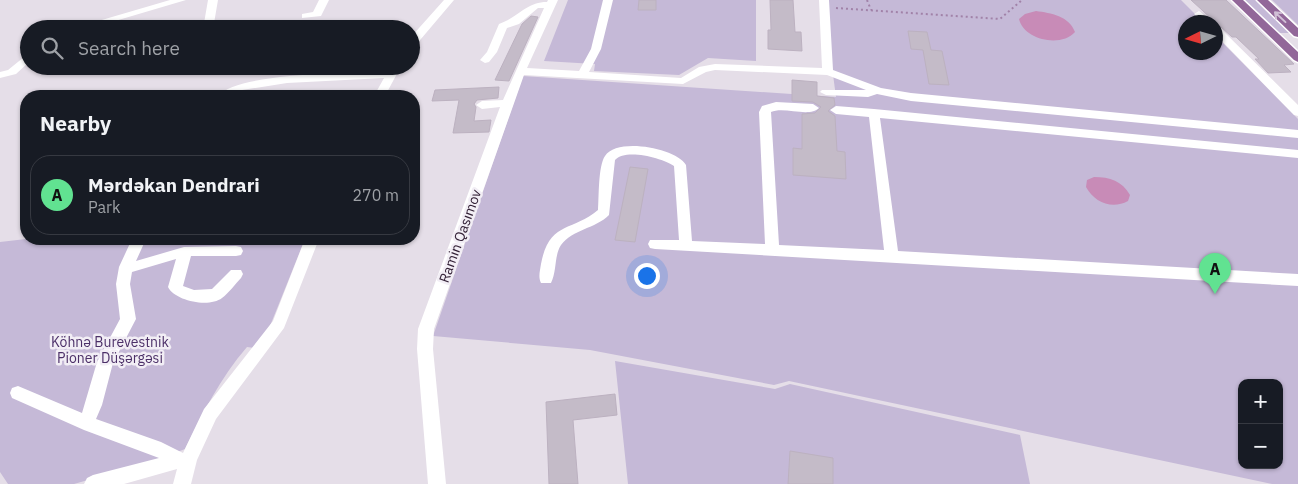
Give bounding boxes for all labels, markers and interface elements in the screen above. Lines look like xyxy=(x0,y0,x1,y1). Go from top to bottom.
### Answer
one-way arrow xyxy=(1274,11,1286,23)
north arrow xyxy=(1178,15,1223,60)
search box xyxy=(20,20,420,75)
icon: search xyxy=(38,34,66,62)
text: Search here xyxy=(78,36,180,60)
text: Nearby xyxy=(40,109,111,137)
text: Mərdəkan Dendrari xyxy=(88,173,260,197)
text: A xyxy=(52,185,62,205)
text: 270 m xyxy=(352,185,399,205)
street label: Ramin Qasımov xyxy=(435,187,485,285)
text: Park xyxy=(88,197,120,217)
pin: A xyxy=(1199,253,1231,294)
your location xyxy=(634,263,660,289)
park label: Köhnə Burevestnik Pioner Düşərgəsi xyxy=(51,333,170,367)
map controls xyxy=(1238,379,1283,469)
button: + xyxy=(1238,379,1283,424)
button: − xyxy=(1238,424,1283,469)

